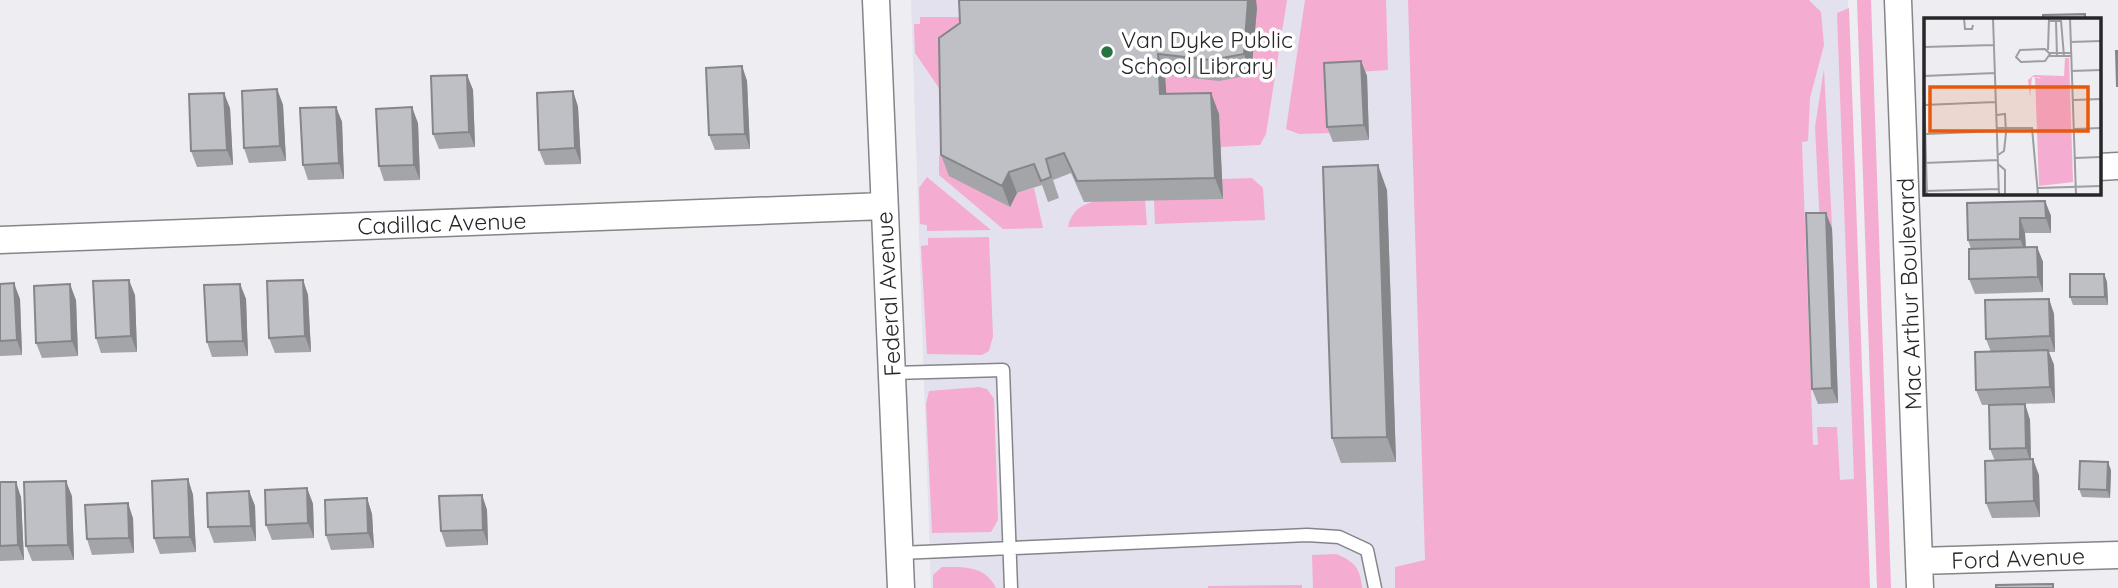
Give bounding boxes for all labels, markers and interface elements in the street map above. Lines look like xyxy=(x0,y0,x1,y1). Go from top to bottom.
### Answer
inset map xyxy=(1924,18,2100,194)
place label: Van Dyke Public School Library xyxy=(1121,25,1293,80)
marker: Van Dyke Public School Library xyxy=(1099,44,1115,60)
street label: Mac Arthur Boulevard xyxy=(1890,177,1928,411)
street label: Cadillac Avenue xyxy=(357,206,527,240)
street label: Federal Avenue xyxy=(869,211,907,377)
street label: Ford Avenue xyxy=(1951,541,2085,575)

